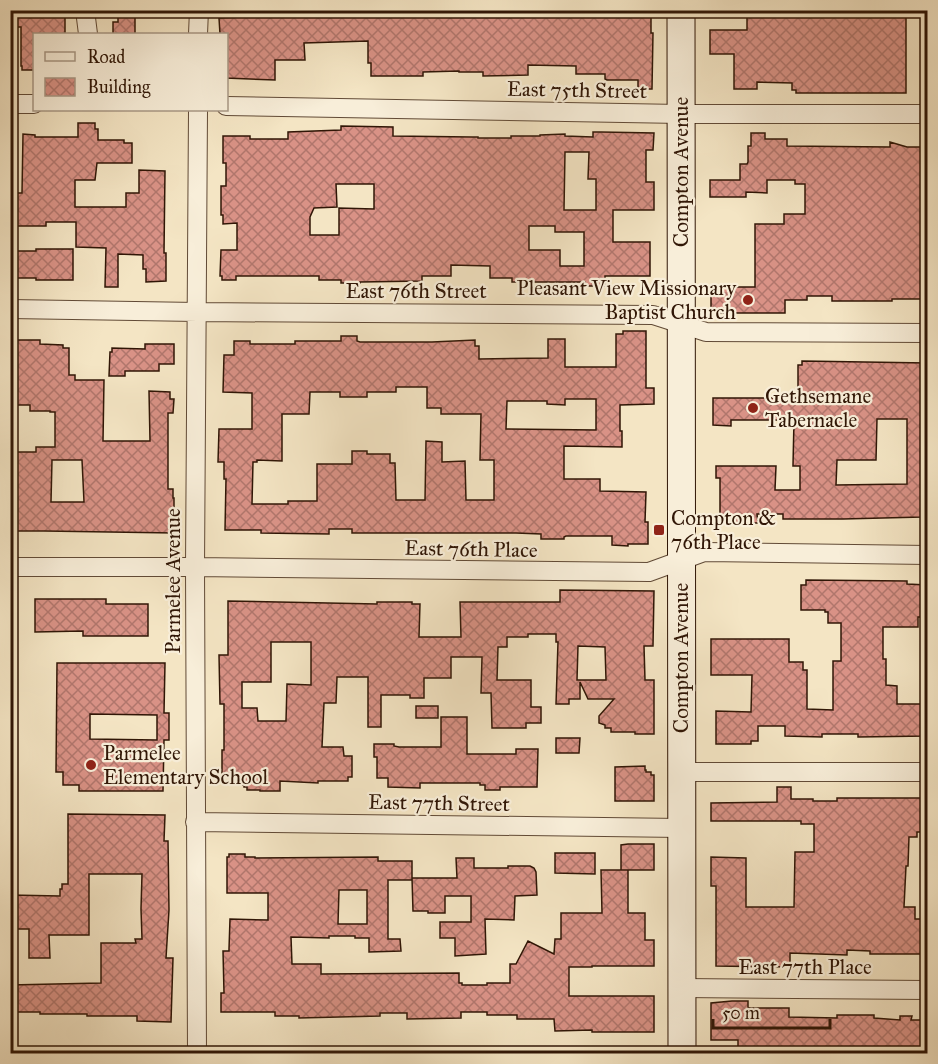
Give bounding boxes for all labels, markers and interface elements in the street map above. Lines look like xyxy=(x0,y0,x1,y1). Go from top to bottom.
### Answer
legend xyxy=(33,33,228,111)
text: Road xyxy=(87,46,125,68)
text: Building xyxy=(87,76,151,99)
street label: East 75th Street xyxy=(507,76,648,104)
street label: Compton Avenue xyxy=(668,97,694,247)
place label: Pleasant View Missionary Baptist Church xyxy=(517,275,737,325)
street label: East 76th Street xyxy=(345,278,487,304)
marker: Pleasant View Missionary Baptist Church xyxy=(741,293,755,307)
place label: Gethsemane Tabernacle xyxy=(765,383,871,433)
marker: Gethsemane Tabernacle xyxy=(746,401,760,415)
place label: Compton & 76th Place xyxy=(671,505,776,555)
street label: Parmelee Avenue xyxy=(160,508,186,654)
marker: Compton & 76th Place xyxy=(652,523,666,537)
street label: East 76th Place xyxy=(404,535,538,563)
street label: Compton Avenue xyxy=(668,583,694,733)
place label: Parmelee Elementary School xyxy=(103,740,268,790)
marker: Parmelee Elementary School xyxy=(84,758,98,772)
street label: East 77th Street xyxy=(368,789,511,817)
street label: East 77th Place xyxy=(738,954,872,980)
scale bar xyxy=(713,992,830,1030)
text: 50 m xyxy=(722,1002,760,1024)

